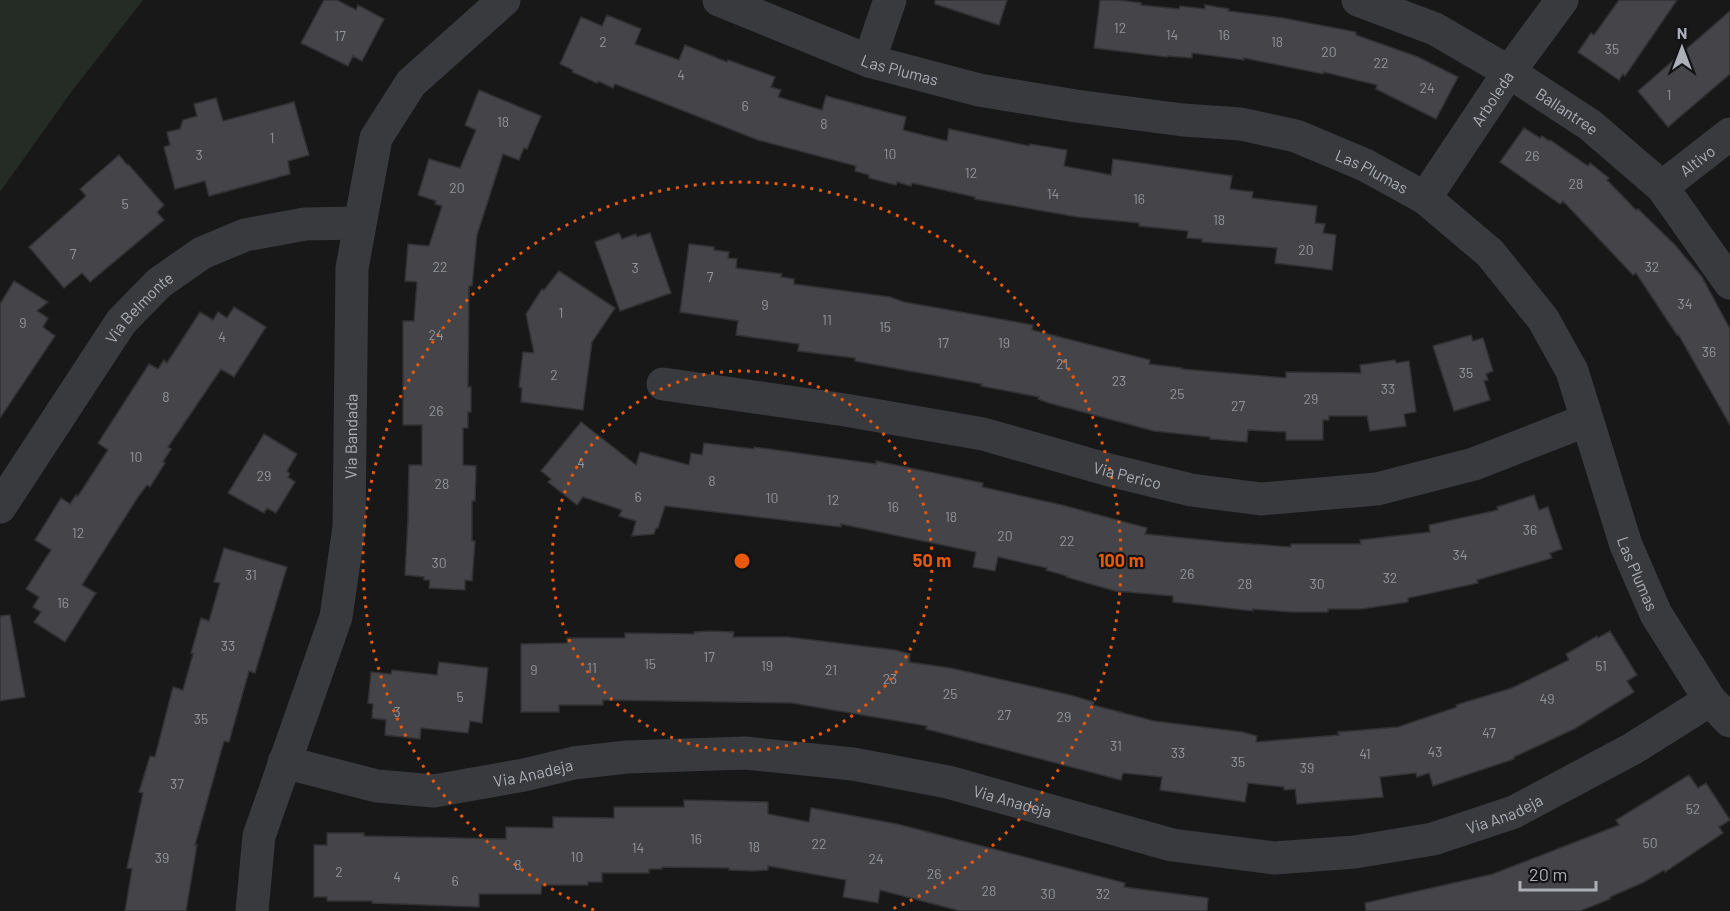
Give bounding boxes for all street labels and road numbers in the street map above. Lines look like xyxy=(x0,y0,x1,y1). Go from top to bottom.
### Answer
street label: Las Plumas xyxy=(859,49,941,88)
street label: Arboleda xyxy=(1466,67,1517,129)
street label: Ballantree xyxy=(1533,83,1603,138)
street label: Altivo xyxy=(1675,140,1718,180)
street label: Las Plumas xyxy=(1333,144,1412,197)
street label: Via Belmonte xyxy=(100,267,176,346)
street label: Via Bandada xyxy=(340,394,360,479)
street label: Via Perico xyxy=(1091,457,1164,492)
street label: Las Plumas xyxy=(1614,534,1663,613)
street label: Via Anadeja xyxy=(492,754,575,790)
street label: Via Anadeja xyxy=(971,780,1054,820)
street label: Via Anadeja xyxy=(1463,789,1545,837)

